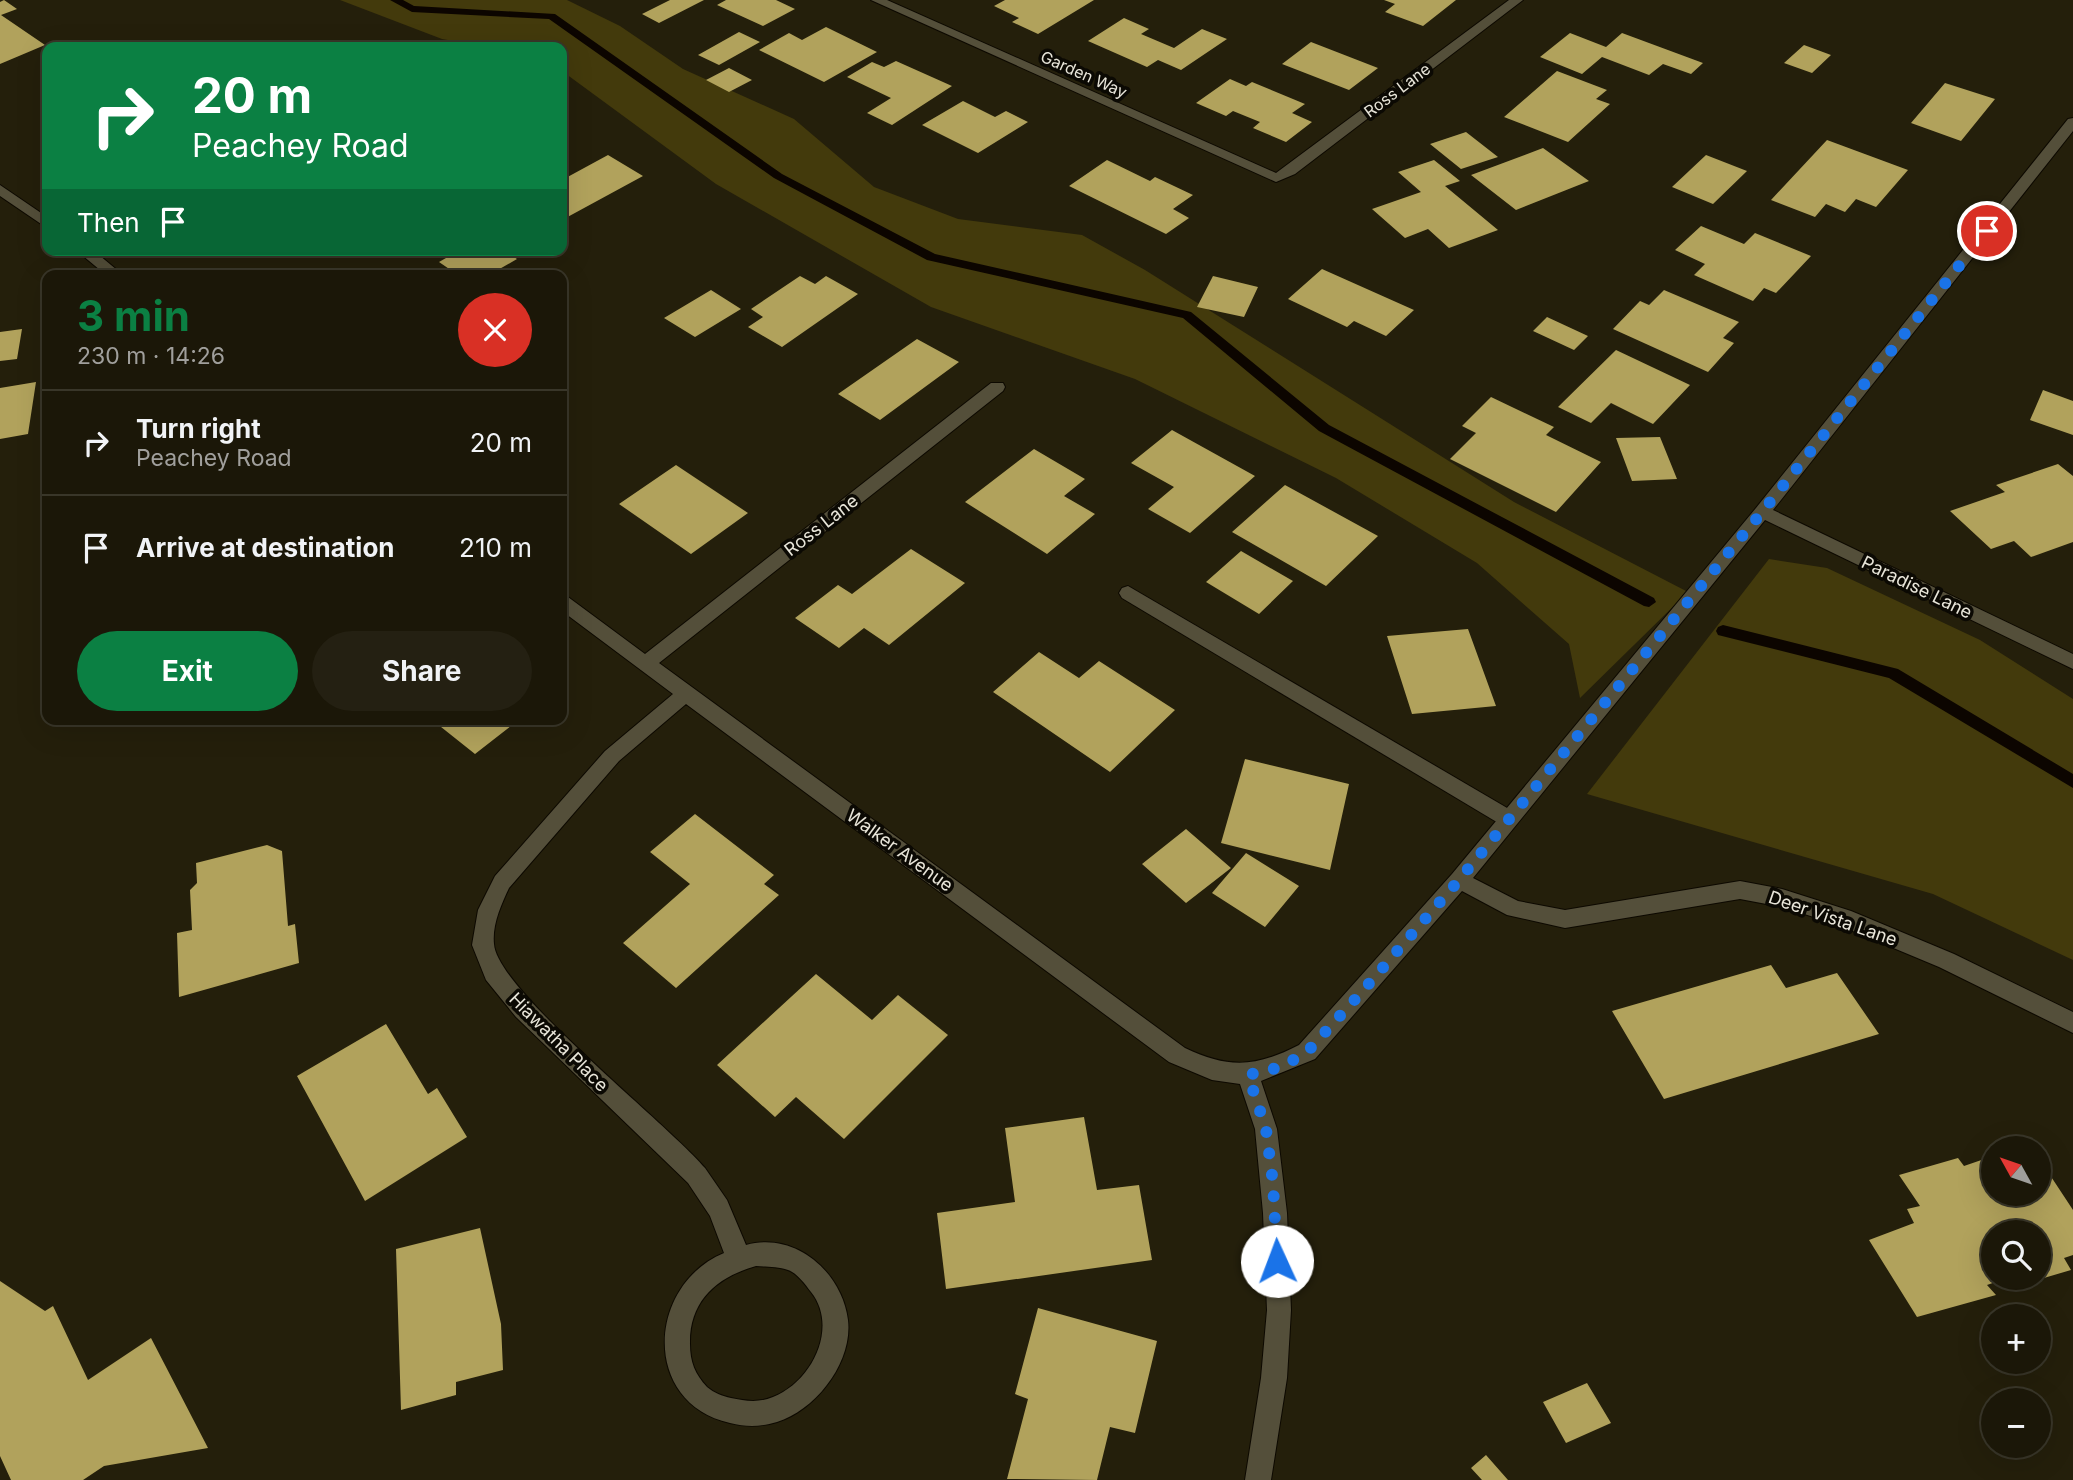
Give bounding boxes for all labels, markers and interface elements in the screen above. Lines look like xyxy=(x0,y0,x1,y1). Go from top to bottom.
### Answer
street label: Garden Way xyxy=(1038,46,1130,102)
street label: Ross Lane xyxy=(1360,59,1434,121)
text: 20 m xyxy=(192,66,312,125)
icon: right xyxy=(77,70,168,161)
text: Peachey Road xyxy=(192,126,409,165)
pin xyxy=(1957,201,2017,261)
icon: arrive xyxy=(154,203,192,241)
text: Then xyxy=(77,207,140,238)
icon: arrive xyxy=(1968,212,2006,250)
text: 3 min xyxy=(77,290,190,341)
button: close xyxy=(458,293,532,367)
text: 230 m · 14:26 xyxy=(77,342,225,370)
text: Turn right xyxy=(136,413,261,444)
icon: right xyxy=(77,424,115,462)
text: 20 m xyxy=(470,427,532,458)
text: Peachey Road xyxy=(136,444,292,472)
street label: Ross Lane xyxy=(780,490,862,560)
icon: arrive xyxy=(77,529,115,567)
text: Arrive at destination xyxy=(136,532,395,563)
text: 210 m xyxy=(459,532,532,563)
street label: Paradise Lane xyxy=(1858,551,1976,623)
button: Exit xyxy=(77,631,298,711)
button: Share xyxy=(312,631,532,711)
street label: Walker Avenue xyxy=(843,804,957,896)
street label: Deer Vista Lane xyxy=(1766,886,1900,950)
street label: Hiawatha Place xyxy=(505,988,613,1096)
north arrow xyxy=(1981,1136,2051,1206)
map controls xyxy=(1981,1136,2051,1458)
button: search xyxy=(1981,1220,2051,1290)
position arrow xyxy=(1240,1224,1314,1298)
button: + xyxy=(1981,1304,2051,1374)
button: − xyxy=(1981,1388,2051,1458)

